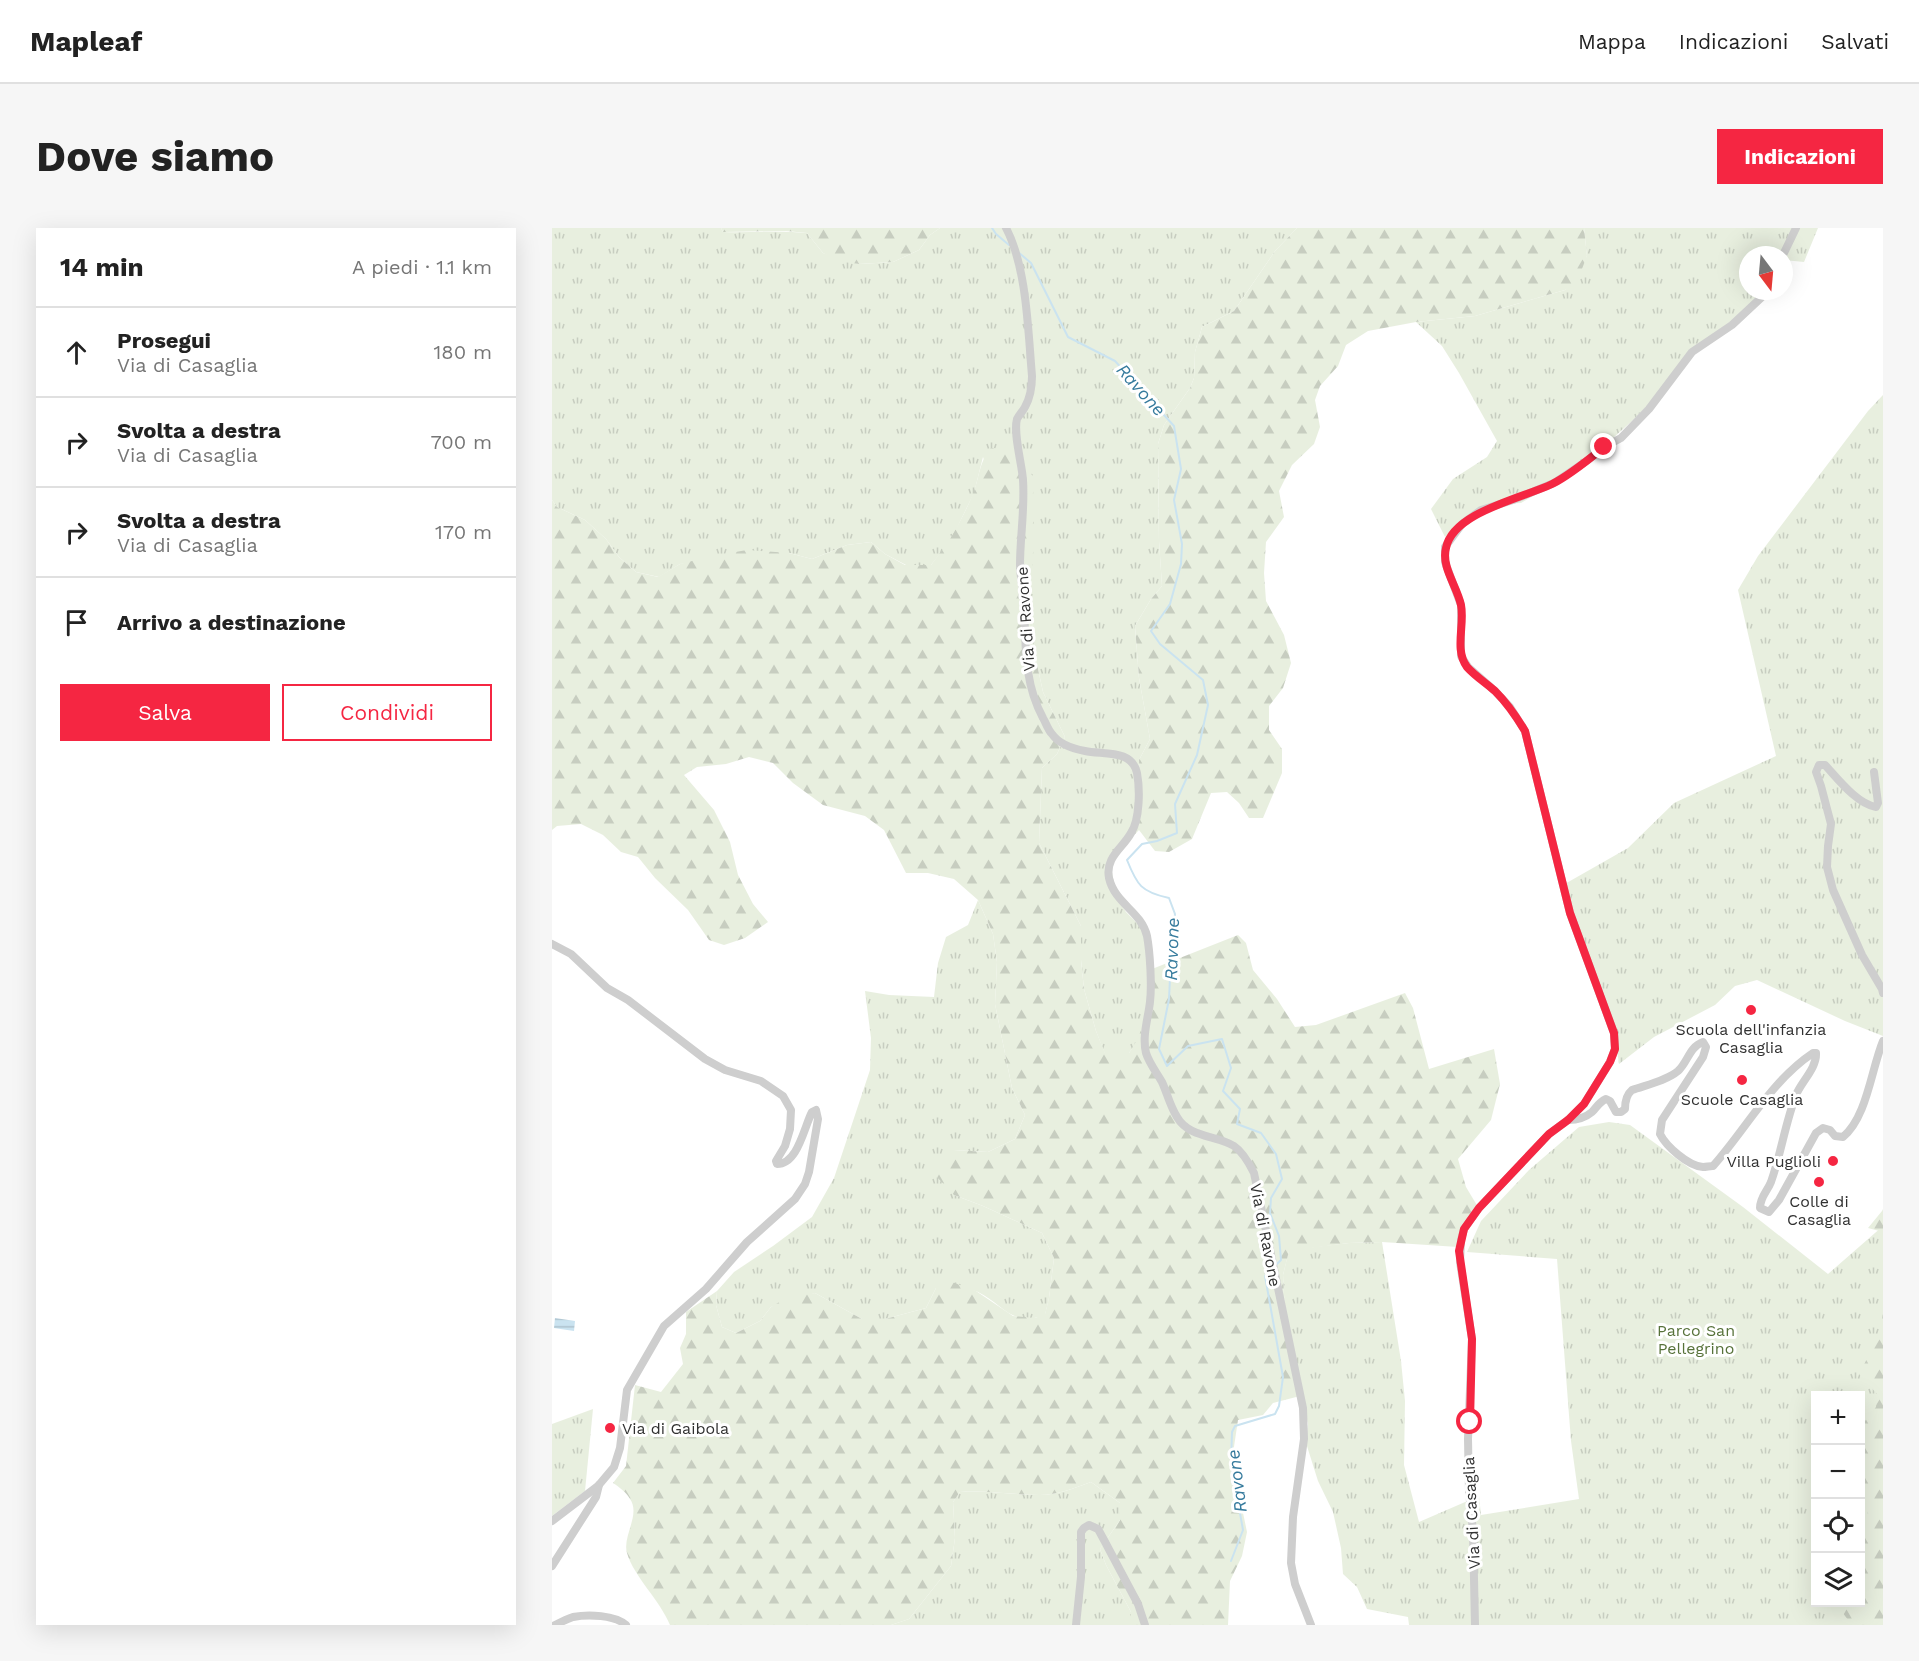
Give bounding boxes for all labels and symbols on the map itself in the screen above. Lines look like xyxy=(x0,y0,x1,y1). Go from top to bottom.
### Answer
north arrow xyxy=(1739,246,1793,300)
water label: Ravone xyxy=(1112,359,1170,420)
route end xyxy=(1590,433,1616,459)
street label: Via di Ravone xyxy=(1012,566,1039,672)
water label: Ravone xyxy=(1160,917,1183,981)
marker: Scuola dell'infanzia Casaglia xyxy=(1744,1003,1758,1017)
place label: Scuola dell'infanzia Casaglia xyxy=(1676,1020,1826,1057)
marker: Scuole Casaglia xyxy=(1735,1073,1749,1087)
place label: Scuole Casaglia xyxy=(1681,1090,1803,1109)
place label: Villa Puglioli xyxy=(1726,1152,1821,1171)
marker: Villa Puglioli xyxy=(1826,1154,1840,1168)
marker: Colle di Casaglia xyxy=(1812,1175,1826,1189)
street label: Via di Ravone xyxy=(1246,1182,1285,1288)
place label: Colle di Casaglia xyxy=(1787,1192,1851,1229)
park label: Parco San Pellegrino xyxy=(1657,1321,1735,1358)
route start xyxy=(1456,1408,1482,1434)
place label: Via di Gaibola xyxy=(622,1419,729,1438)
marker: Via di Gaibola xyxy=(603,1421,617,1435)
water label: Ravone xyxy=(1222,1448,1251,1514)
street label: Via di Casaglia xyxy=(1459,1456,1484,1570)

